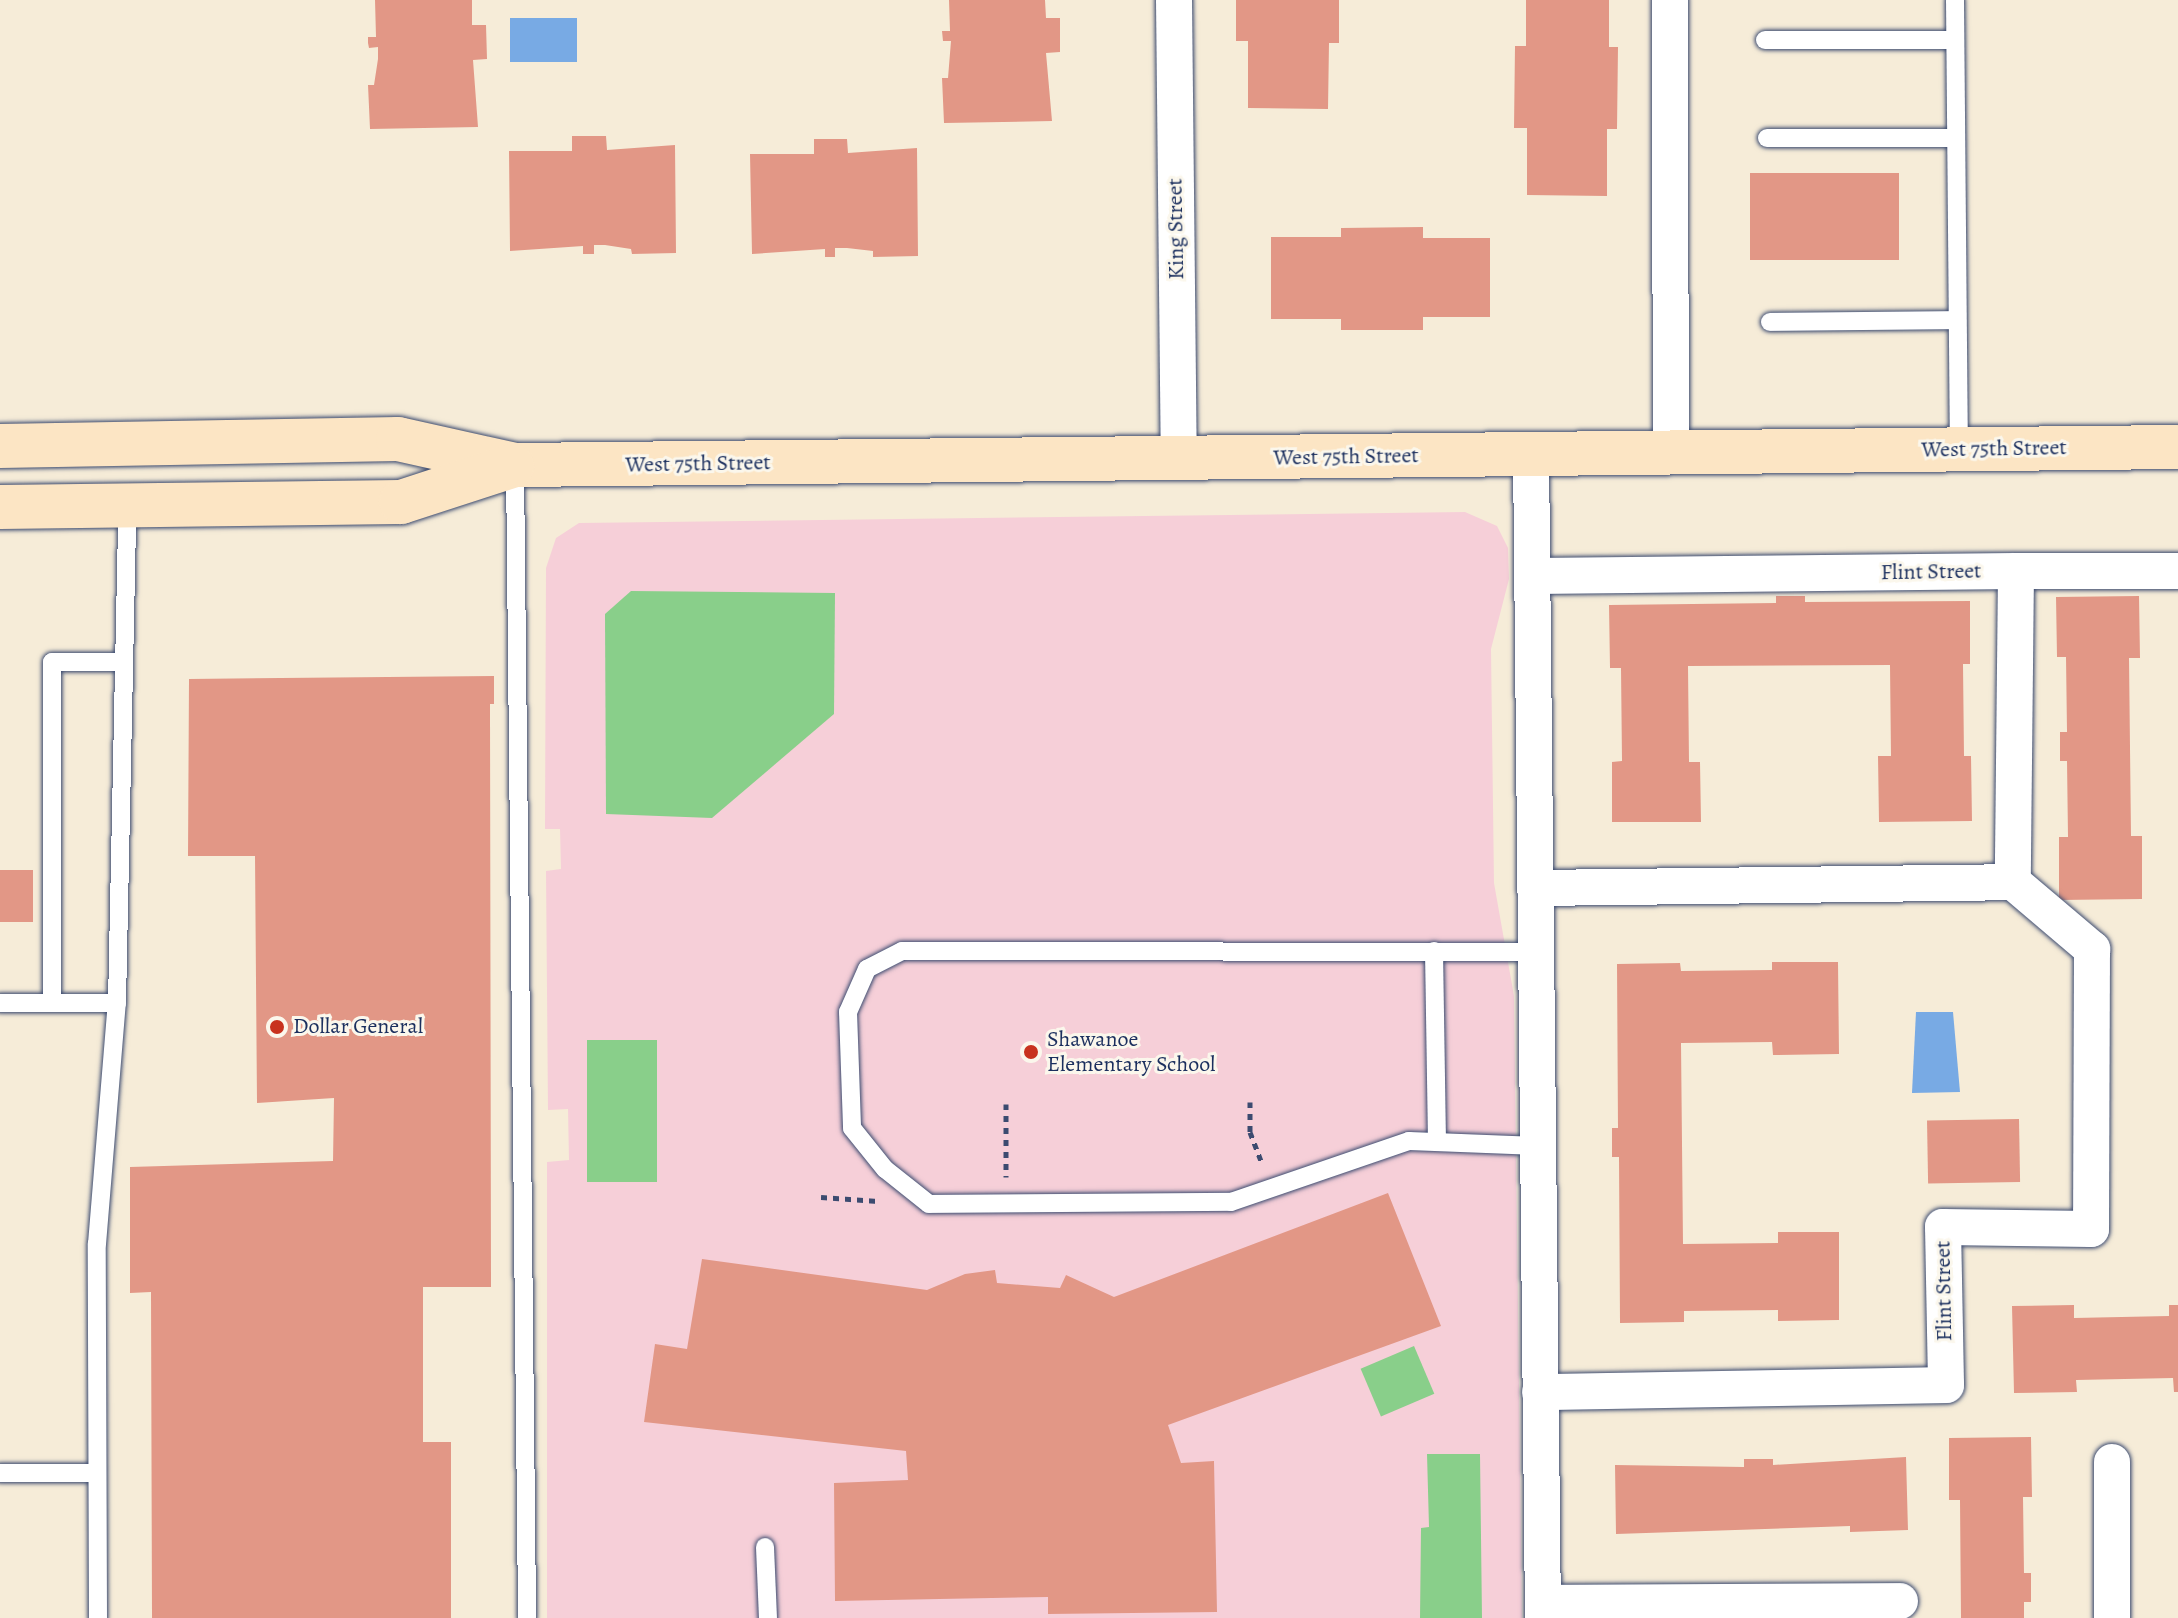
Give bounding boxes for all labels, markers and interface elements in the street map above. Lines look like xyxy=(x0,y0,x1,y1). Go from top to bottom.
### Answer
street label: King Street xyxy=(1162,178,1190,280)
street label: West 75th Street xyxy=(1921,435,2067,463)
street label: West 75th Street xyxy=(1273,443,1419,471)
street label: West 75th Street xyxy=(625,450,771,478)
street label: Flint Street xyxy=(1880,558,1982,586)
place label: Dollar General xyxy=(293,1014,423,1040)
marker: Dollar General xyxy=(268,1018,286,1036)
place label: Shawanoe Elementary School xyxy=(1047,1026,1215,1078)
marker: Shawanoe Elementary School xyxy=(1022,1043,1040,1061)
street label: Flint Street xyxy=(1930,1240,1958,1342)

